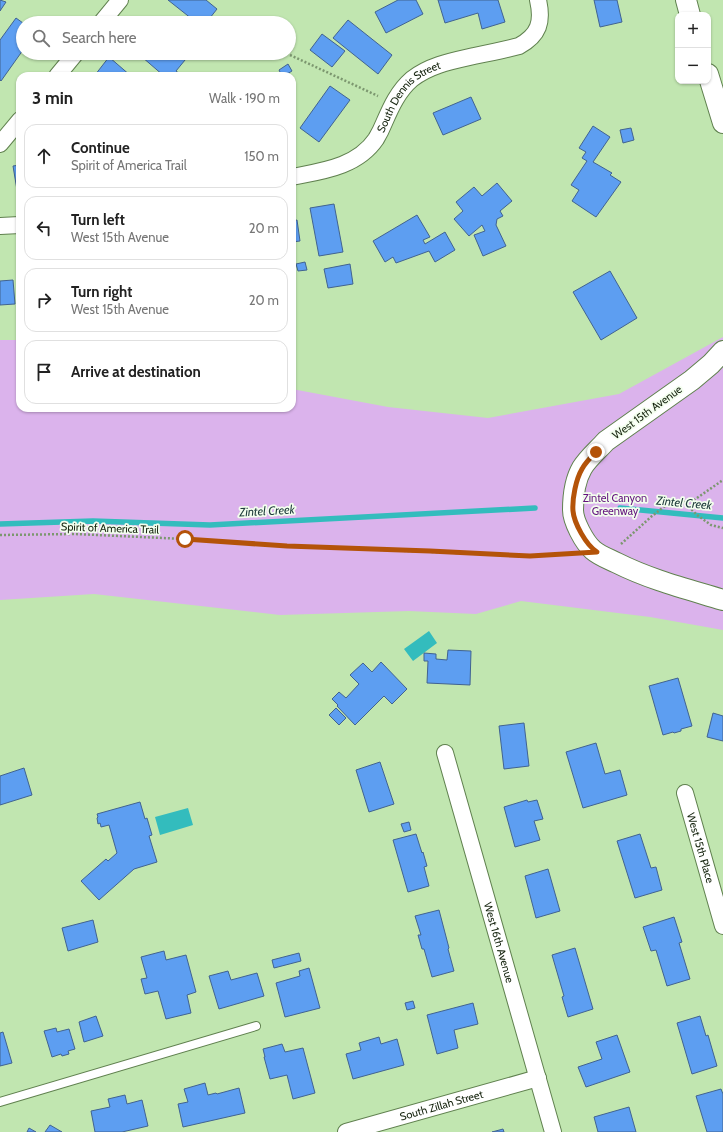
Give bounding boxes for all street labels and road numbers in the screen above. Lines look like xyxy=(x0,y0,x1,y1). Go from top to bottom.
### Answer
street label: South Dennis Street xyxy=(374,58,443,135)
street label: West 15th Avenue xyxy=(609,382,685,442)
street label: Spirit of America Trail xyxy=(61,519,160,537)
street label: West 15th Place xyxy=(684,811,717,885)
street label: West 16th Avenue xyxy=(481,900,517,985)
street label: South Zillah Street xyxy=(398,1087,485,1124)

